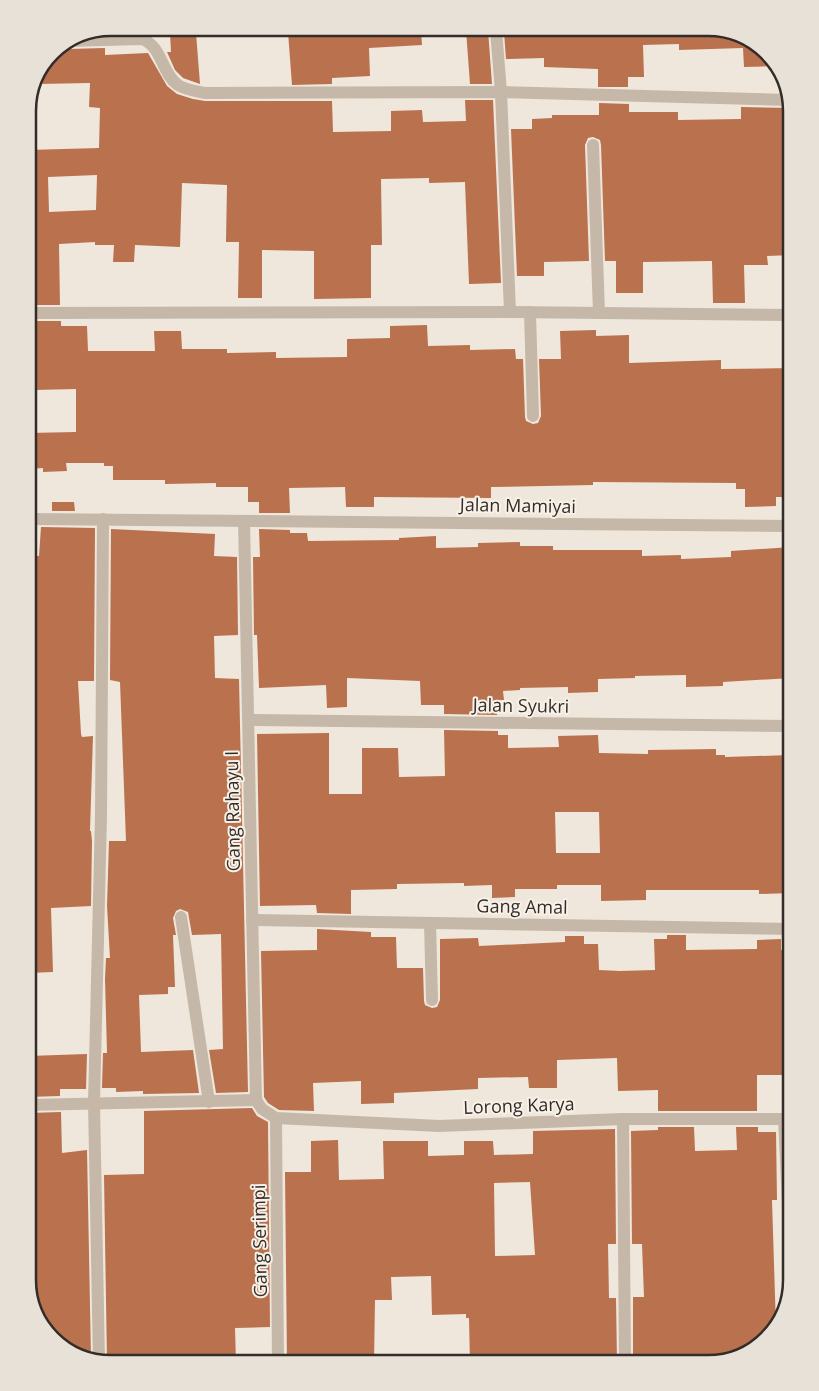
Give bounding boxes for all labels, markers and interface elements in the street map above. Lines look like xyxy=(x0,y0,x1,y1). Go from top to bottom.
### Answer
street label: Jalan Mamiyai xyxy=(458,492,576,518)
street label: Jalan Syukri xyxy=(471,692,569,718)
street label: Gang Rahayu I xyxy=(219,751,245,871)
street label: Gang Amal xyxy=(476,893,568,919)
street label: Lorong Karya xyxy=(463,1091,575,1119)
street label: Gang Serimpi xyxy=(246,1184,272,1298)

